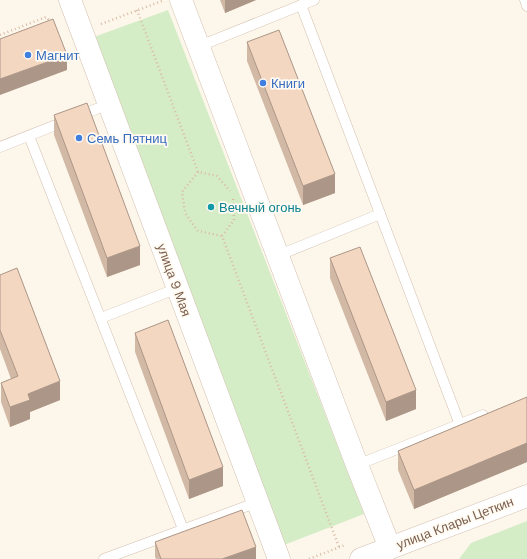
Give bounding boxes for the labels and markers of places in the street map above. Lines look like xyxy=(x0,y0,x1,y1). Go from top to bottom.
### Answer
place label: Магнит xyxy=(36,47,79,64)
marker: Магнит xyxy=(23,50,33,60)
place label: Книги xyxy=(271,75,305,92)
marker: Книги xyxy=(258,78,268,88)
place label: Семь Пятниц xyxy=(87,130,168,147)
marker: Семь Пятниц xyxy=(74,133,84,143)
place label: Вечный огонь xyxy=(219,199,302,216)
marker: Вечный огонь xyxy=(206,202,216,212)

